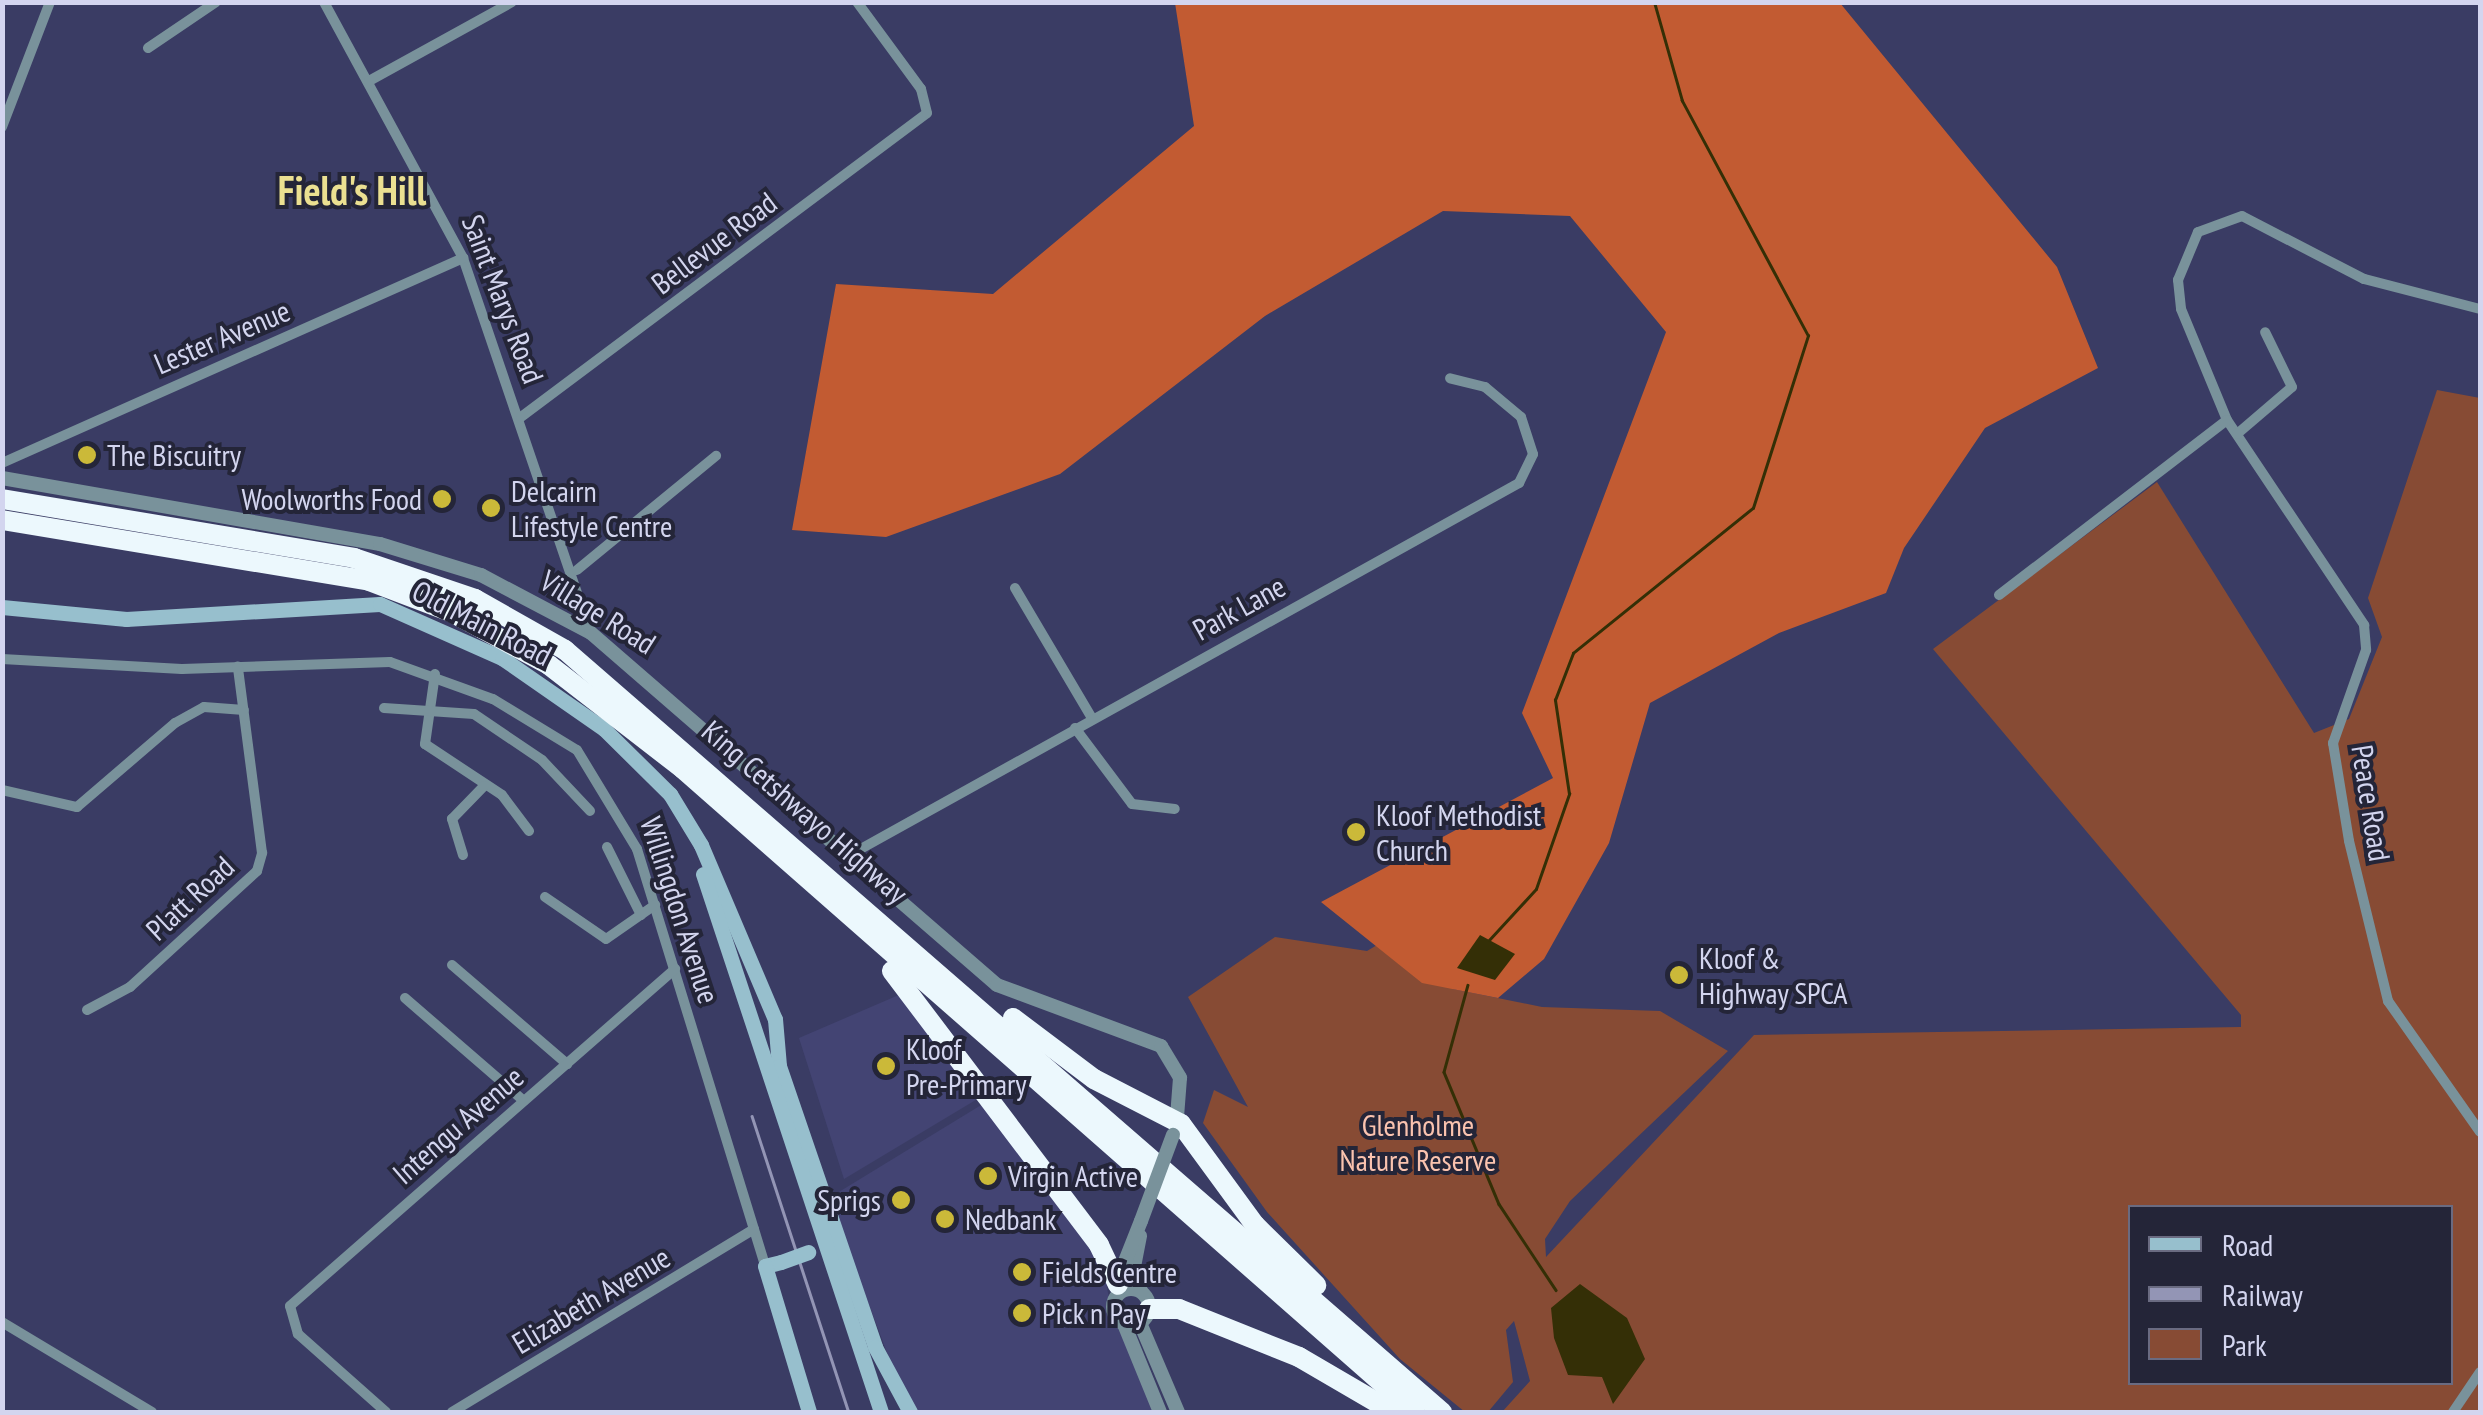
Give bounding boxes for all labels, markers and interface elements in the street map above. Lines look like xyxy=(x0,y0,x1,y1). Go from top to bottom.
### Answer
district label: Field's Hill xyxy=(278,166,426,214)
street label: Bellevue Road xyxy=(644,184,784,302)
street label: Saint Marys Road xyxy=(454,210,552,388)
street label: Lester Avenue xyxy=(148,292,296,382)
place label: The Biscuitry xyxy=(107,437,241,473)
marker: The Biscuitry xyxy=(76,444,98,466)
place label: Delcairn Lifestyle Centre xyxy=(511,473,672,544)
place label: Woolworths Food xyxy=(241,481,422,517)
marker: Woolworths Food xyxy=(431,488,453,510)
marker: Delcairn Lifestyle Centre xyxy=(480,497,502,519)
street label: Village Road xyxy=(534,562,662,662)
street label: Park Lane xyxy=(1186,568,1292,648)
street label: Old Main Road xyxy=(406,573,558,673)
street label: King Cetshwayo Highway xyxy=(695,713,915,911)
street label: Peace Road xyxy=(2344,742,2398,864)
place label: Kloof Methodist Church xyxy=(1376,797,1541,868)
street label: Willingdon Avenue xyxy=(633,812,727,1008)
marker: Kloof Methodist Church xyxy=(1345,821,1367,843)
street label: Platt Road xyxy=(139,848,241,948)
place label: Kloof & Highway SPCA xyxy=(1699,940,1848,1010)
marker: Kloof & Highway SPCA xyxy=(1668,964,1690,986)
place label: Kloof Pre-Primary xyxy=(906,1031,1027,1102)
marker: Kloof Pre-Primary xyxy=(875,1055,897,1077)
street label: Intengu Avenue xyxy=(385,1058,531,1192)
park label: Glenholme Nature Reserve xyxy=(1340,1107,1496,1178)
place label: Virgin Active xyxy=(1008,1158,1139,1194)
marker: Virgin Active xyxy=(977,1165,999,1187)
place label: Sprigs xyxy=(817,1182,881,1218)
marker: Sprigs xyxy=(890,1189,912,1211)
place label: Nedbank xyxy=(965,1201,1056,1237)
legend xyxy=(2128,1205,2453,1385)
marker: Nedbank xyxy=(934,1208,956,1230)
text: Road xyxy=(2222,1225,2273,1264)
street label: Elizabeth Avenue xyxy=(505,1239,677,1361)
place label: Fields Centre xyxy=(1042,1254,1177,1290)
marker: Fields Centre xyxy=(1011,1261,1033,1283)
text: Railway xyxy=(2222,1275,2303,1314)
place label: Pick n Pay xyxy=(1042,1295,1146,1331)
marker: Pick n Pay xyxy=(1011,1302,1033,1324)
text: Park xyxy=(2222,1325,2267,1364)

